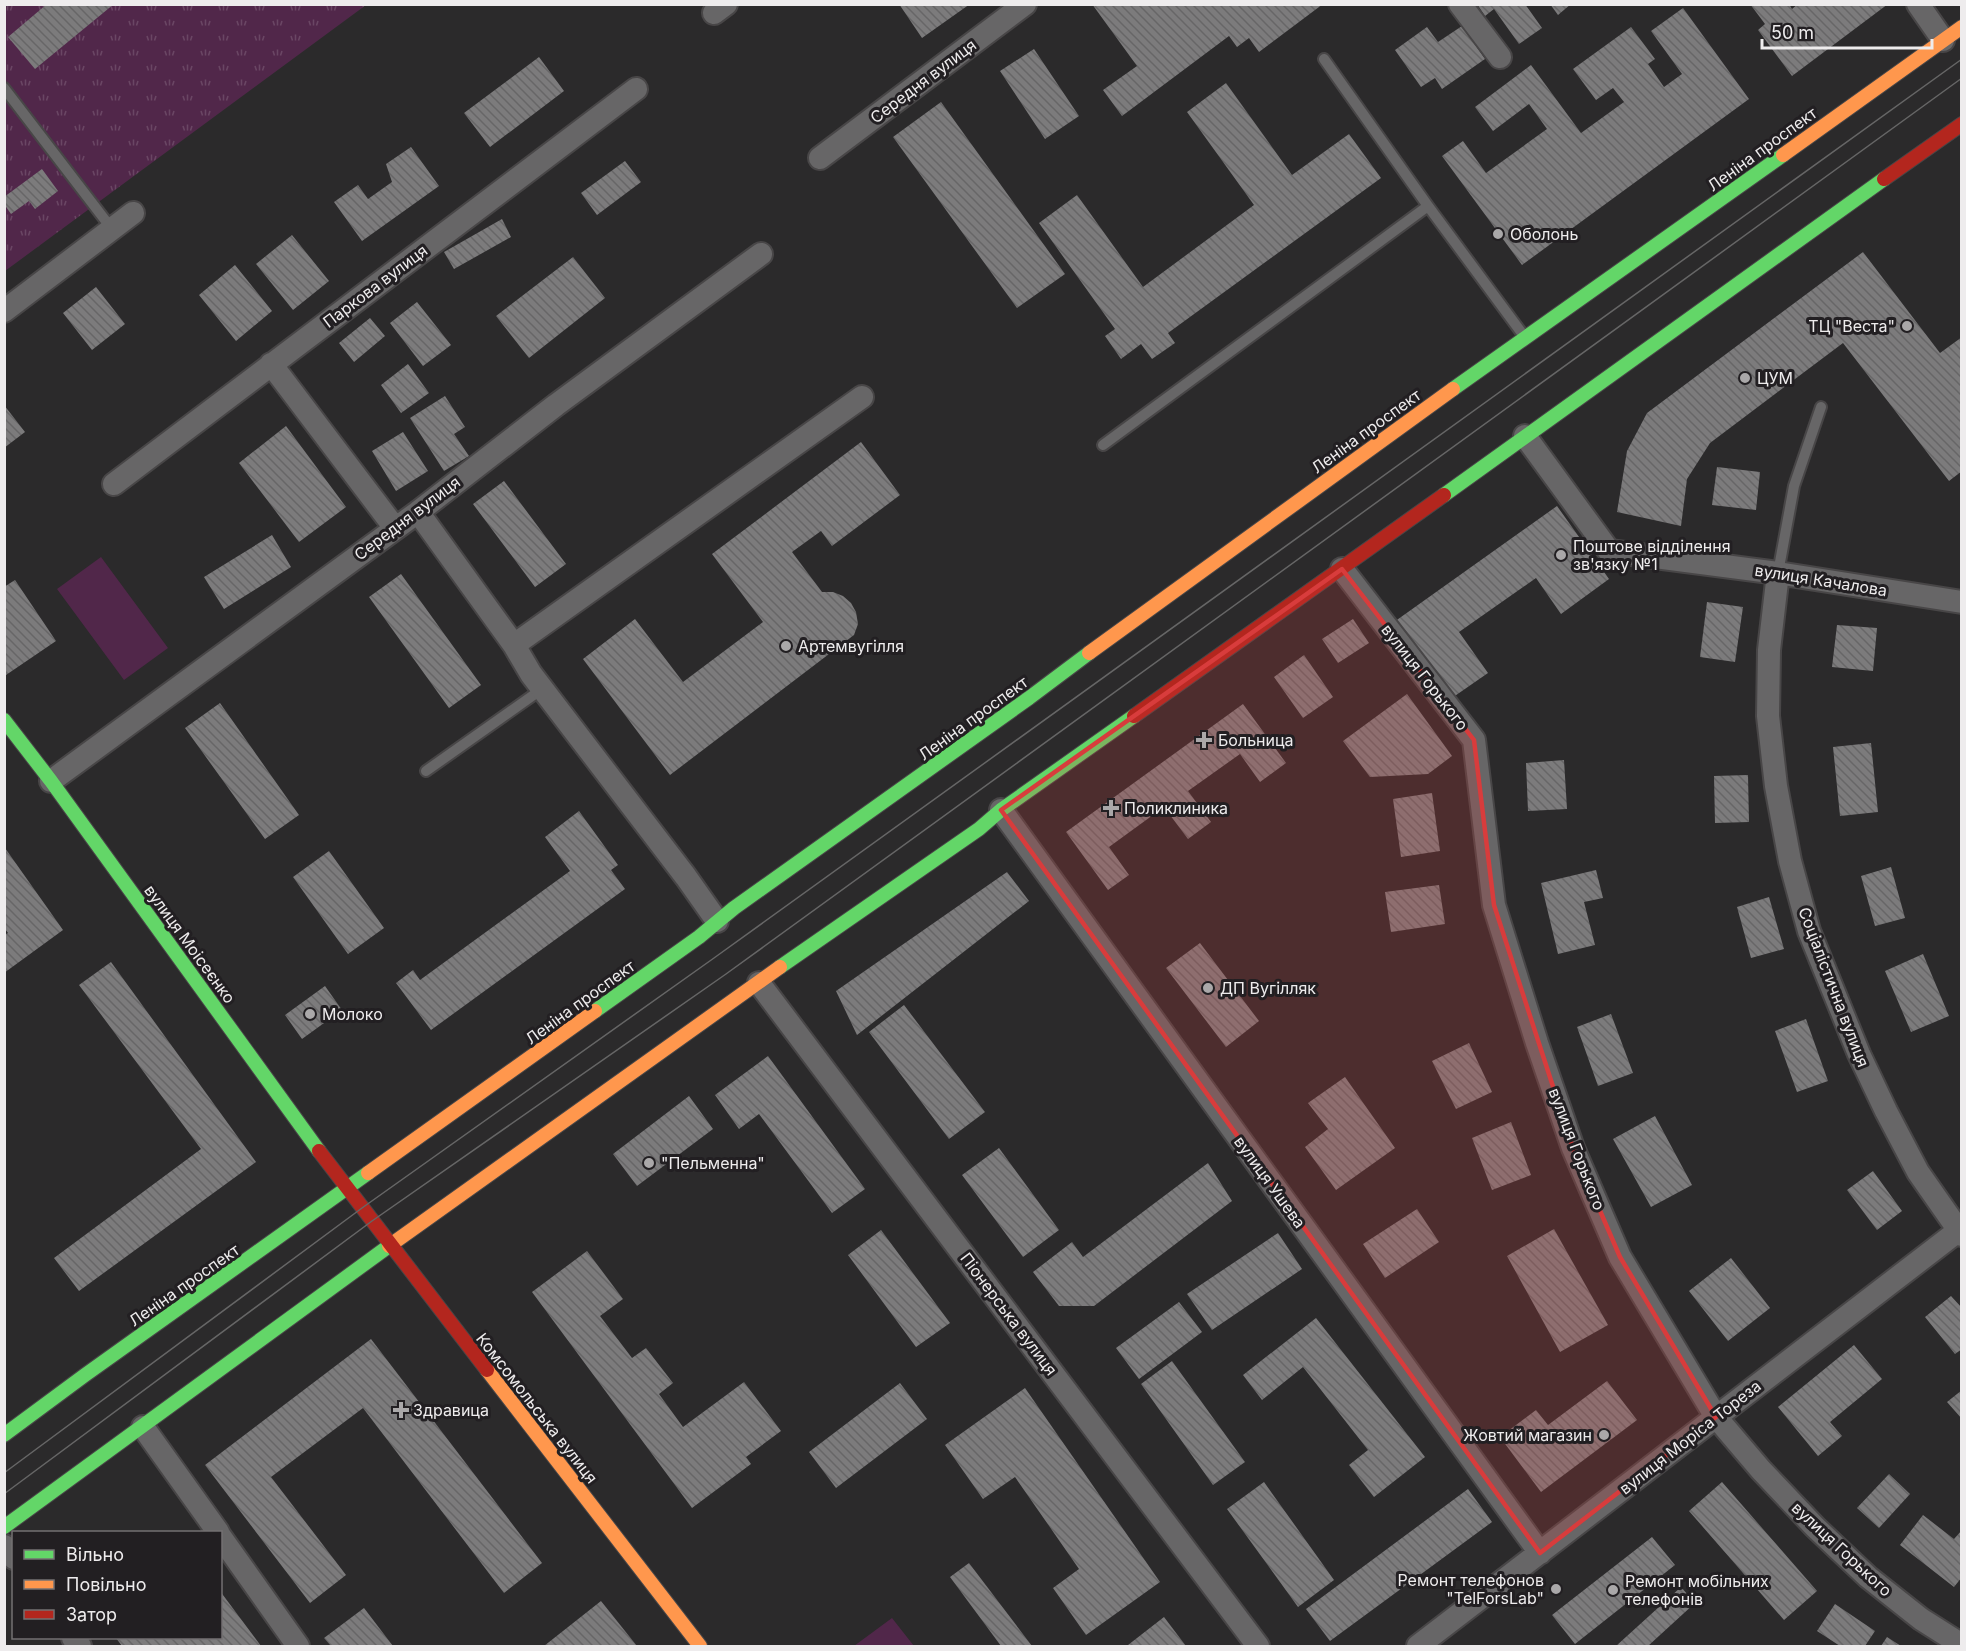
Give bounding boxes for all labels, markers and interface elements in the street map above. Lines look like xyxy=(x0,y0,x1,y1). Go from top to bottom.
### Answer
scale bar xyxy=(1762,12,1932,50)
text: 50 m xyxy=(1771,22,1814,43)
street label: Середня вулиця xyxy=(866,35,980,127)
street label: Леніна проспект xyxy=(1703,102,1821,195)
place label: Оболонь xyxy=(1510,224,1579,244)
marker: Оболонь xyxy=(1491,227,1505,241)
street label: Паркова вулиця xyxy=(319,240,431,332)
place label: ТЦ "Веста" xyxy=(1808,316,1895,336)
marker: ТЦ "Веста" xyxy=(1900,319,1914,333)
place label: ЦУМ xyxy=(1757,368,1793,388)
marker: ЦУМ xyxy=(1738,371,1752,385)
street label: Леніна проспект xyxy=(1307,384,1425,477)
street label: Середня вулиця xyxy=(350,472,464,564)
place label: Поштове відділення зв'язку №1 xyxy=(1573,536,1731,574)
marker: Поштове відділення зв'язку №1 xyxy=(1554,548,1568,562)
street label: вулиця Качалова xyxy=(1753,560,1889,600)
street label: вулиця Горького xyxy=(1377,620,1473,734)
place label: Артемвугілля xyxy=(798,636,904,656)
marker: Артемвугілля xyxy=(779,639,793,653)
street label: Леніна проспект xyxy=(914,671,1032,764)
place label: Больница xyxy=(1218,730,1294,750)
marker: Больница xyxy=(1195,731,1213,749)
place label: Поликлиника xyxy=(1124,798,1228,818)
marker: Поликлиника xyxy=(1102,799,1120,817)
street label: вулиця Моісеєнко xyxy=(140,881,240,1007)
street label: Соціалістична вулиця xyxy=(1794,904,1874,1070)
street label: Леніна проспект xyxy=(521,955,639,1048)
place label: ДП Вугілляк xyxy=(1220,978,1316,998)
marker: ДП Вугілляк xyxy=(1201,981,1215,995)
place label: Молоко xyxy=(322,1004,383,1024)
marker: Молоко xyxy=(303,1007,317,1021)
street label: вулиця Горького xyxy=(1544,1085,1610,1213)
street label: вулиця Ушева xyxy=(1230,1132,1310,1232)
place label: "Пельменна" xyxy=(661,1153,765,1173)
marker: "Пельменна" xyxy=(642,1156,656,1170)
street label: Леніна проспект xyxy=(125,1239,244,1331)
street label: Піонерська вулиця xyxy=(956,1249,1062,1379)
street label: Комсомольська вулиця xyxy=(472,1329,602,1487)
street label: вулиця Моріса Тореза xyxy=(1615,1376,1765,1498)
place label: Здравица xyxy=(413,1400,489,1420)
marker: Здравица xyxy=(394,1403,408,1417)
place label: Жовтий магазин xyxy=(1463,1425,1592,1445)
marker: Жовтий магазин xyxy=(1597,1428,1611,1442)
street label: вулиця Горького xyxy=(1788,1498,1896,1600)
legend xyxy=(12,1531,222,1639)
text: Вільно xyxy=(66,1544,124,1565)
place label: Ремонт телефонов "TelForsLab" xyxy=(1397,1570,1544,1608)
place label: Ремонт мобільних телефонів xyxy=(1625,1571,1769,1609)
text: Повільно xyxy=(66,1574,147,1595)
marker: Ремонт телефонов "TelForsLab" xyxy=(1549,1582,1563,1596)
marker: Ремонт мобільних телефонів xyxy=(1606,1583,1620,1597)
text: Затор xyxy=(66,1604,117,1625)

